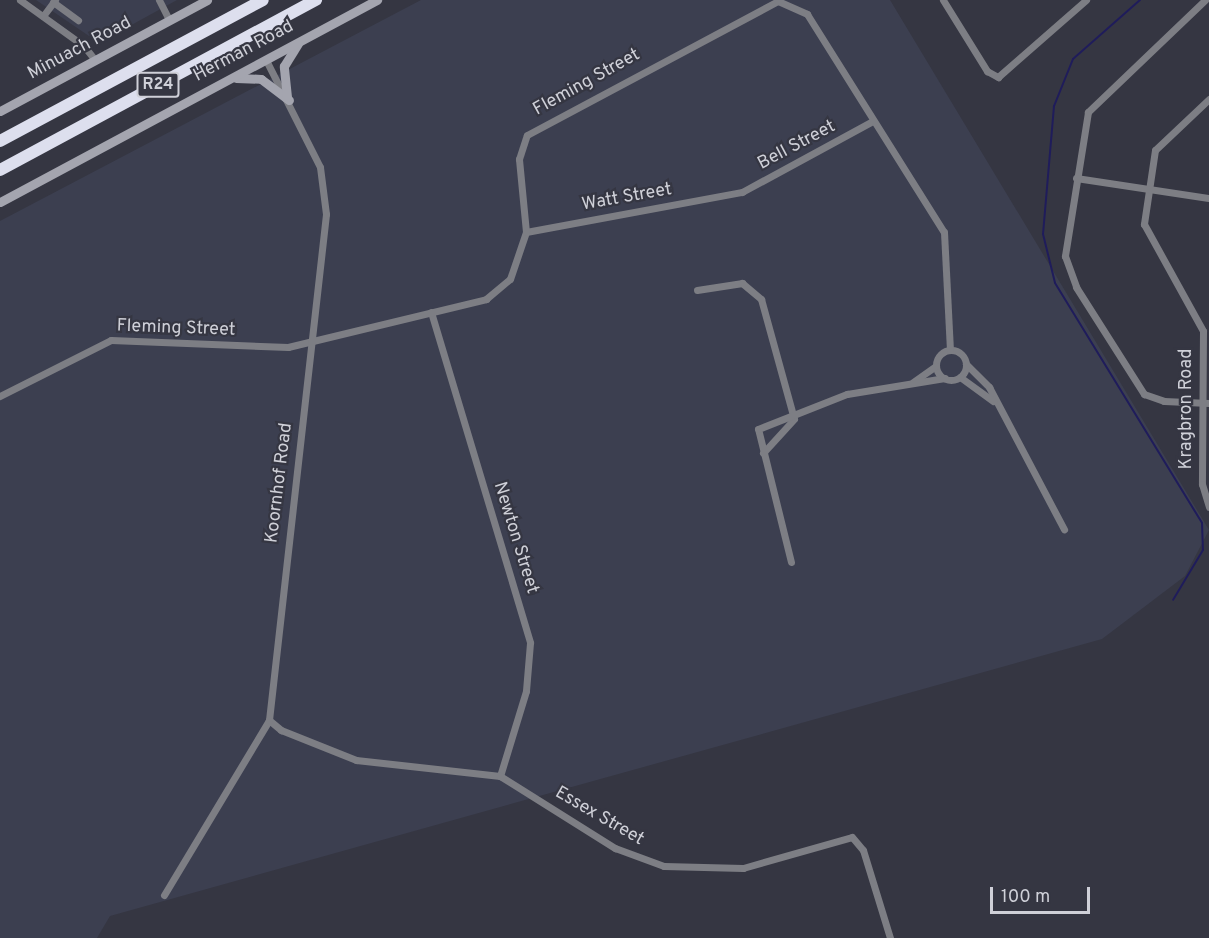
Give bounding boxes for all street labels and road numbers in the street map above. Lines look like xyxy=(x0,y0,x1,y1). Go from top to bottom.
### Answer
street label: Minuach Road xyxy=(25,13,135,85)
street label: Herman Road xyxy=(190,17,298,87)
street label: Fleming Street xyxy=(530,45,644,121)
road number: R24 xyxy=(136,72,180,98)
street label: Bell Street xyxy=(754,117,840,175)
street label: Watt Street xyxy=(580,179,674,217)
street label: Fleming Street xyxy=(116,316,236,342)
street label: Kragbron Road xyxy=(1176,349,1198,469)
street label: Koornhof Road xyxy=(262,422,298,544)
street label: Newton Street xyxy=(488,479,542,597)
street label: Essex Street xyxy=(551,783,647,851)

